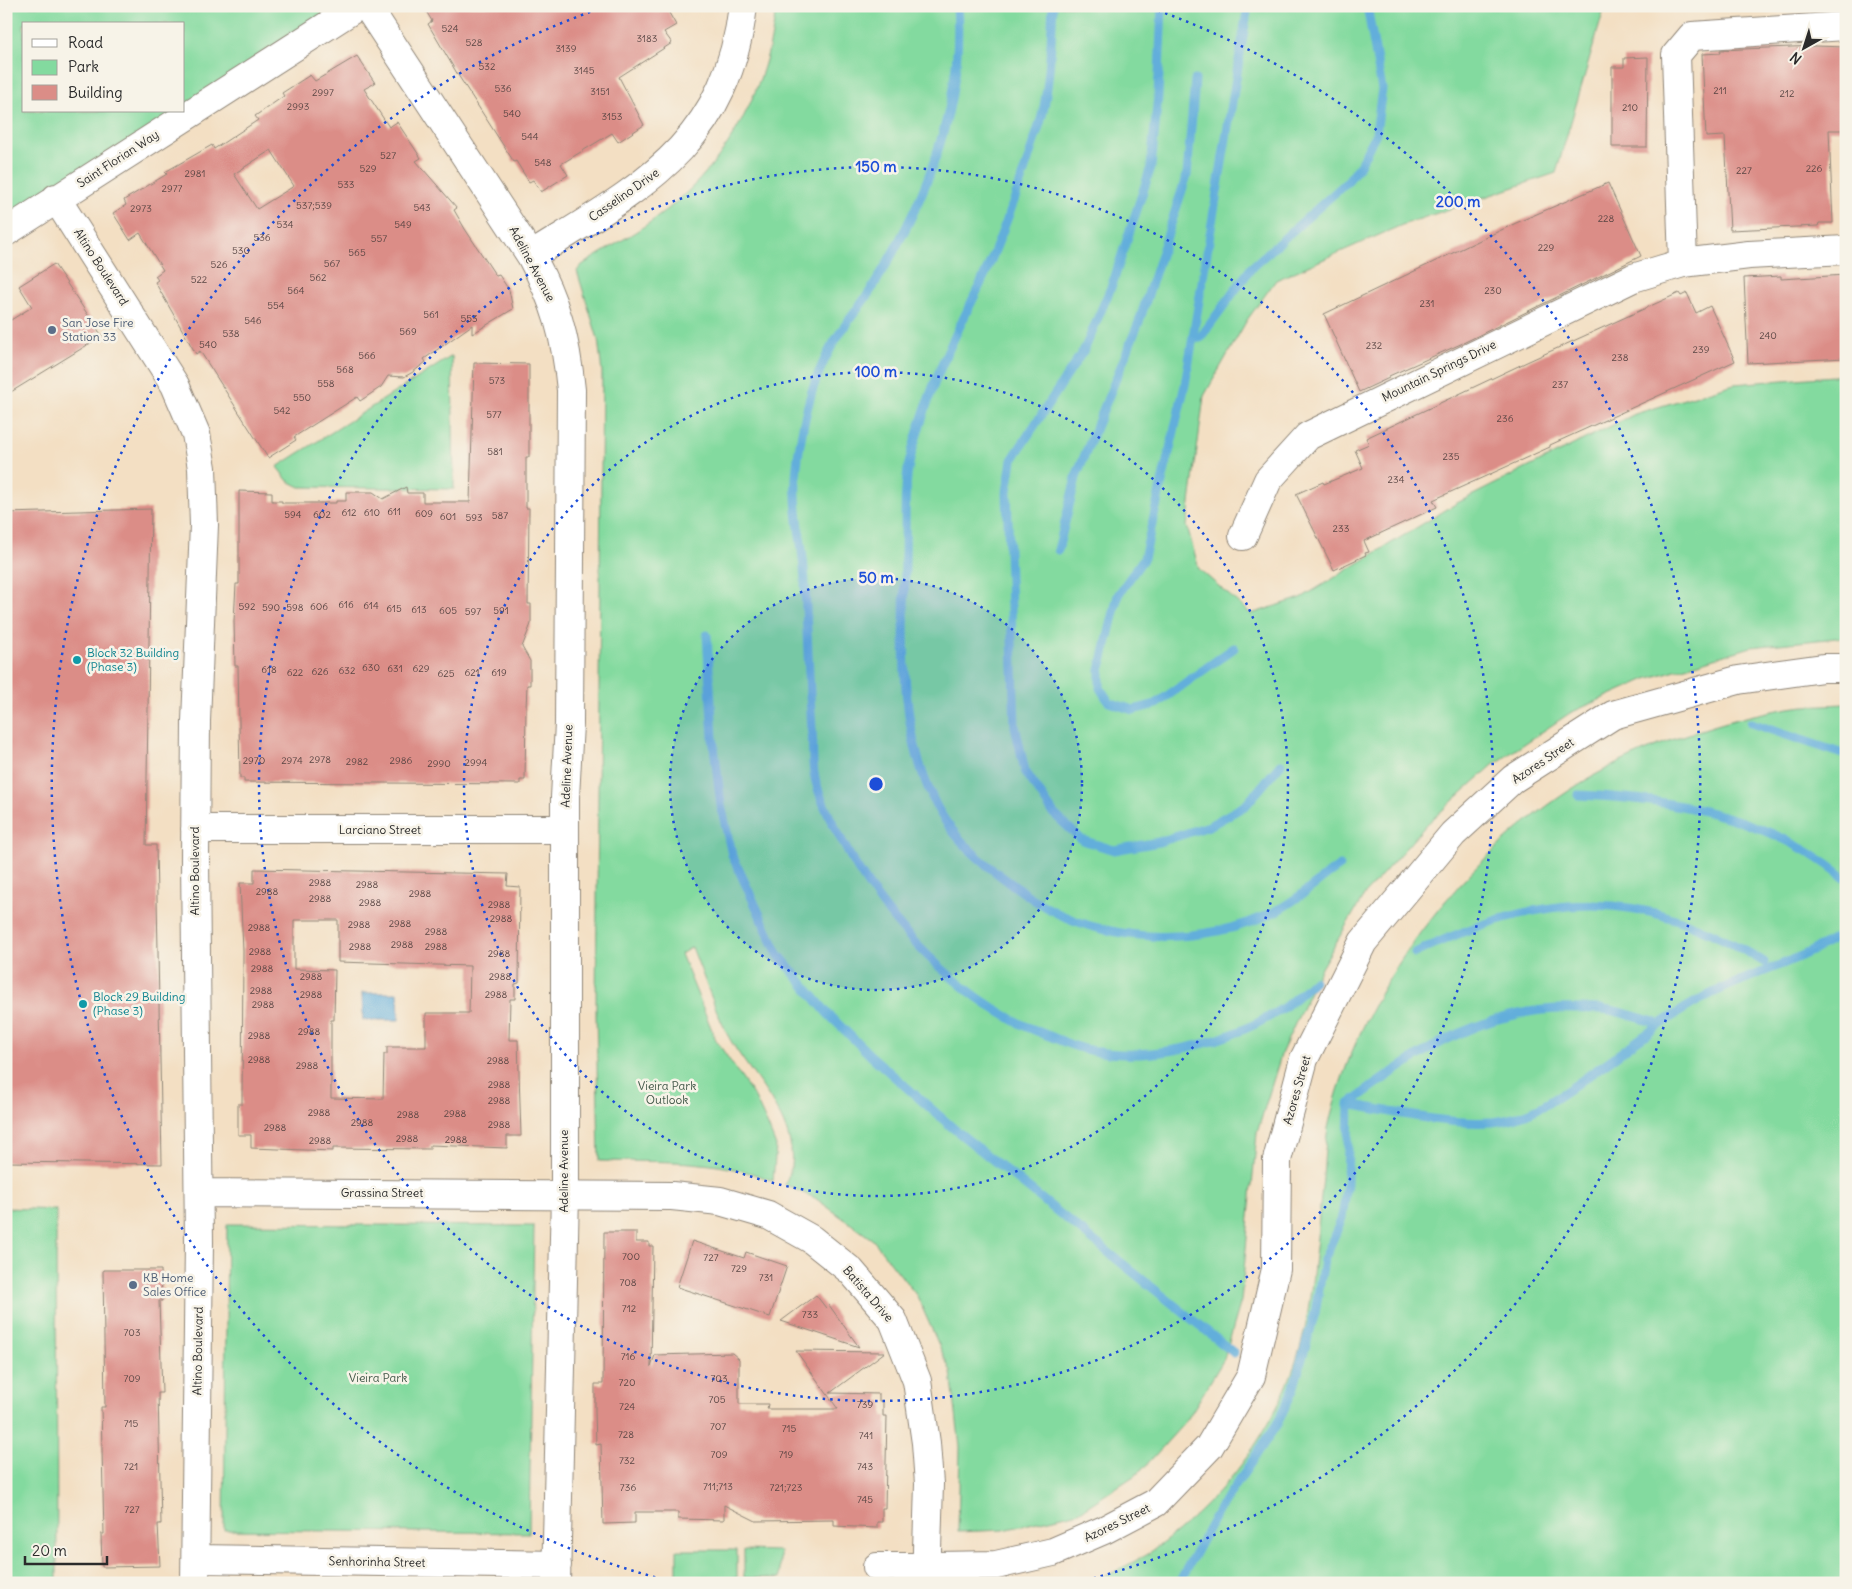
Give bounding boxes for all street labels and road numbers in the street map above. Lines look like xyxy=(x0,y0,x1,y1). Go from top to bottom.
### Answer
street label: Saint Florian Way xyxy=(74,127,161,191)
street label: Casselino Drive xyxy=(586,165,662,224)
street label: Adeline Avenue xyxy=(506,224,559,304)
street label: Altino Boulevard xyxy=(71,225,132,308)
street label: Mountain Springs Drive xyxy=(1379,336,1498,405)
street label: Adeline Avenue xyxy=(558,724,575,808)
street label: Azores Street xyxy=(1509,734,1577,787)
street label: Larciano Street xyxy=(339,822,421,837)
street label: Altino Boulevard xyxy=(187,827,202,915)
street label: Azores Street xyxy=(1279,1053,1314,1126)
street label: Adeline Avenue xyxy=(556,1129,571,1213)
street label: Grassina Street xyxy=(341,1185,423,1200)
street label: Batista Drive xyxy=(840,1263,897,1325)
street label: Altino Boulevard xyxy=(189,1306,206,1396)
street label: Azores Street xyxy=(1081,1500,1152,1545)
street label: Senhorinha Street xyxy=(328,1553,426,1570)

